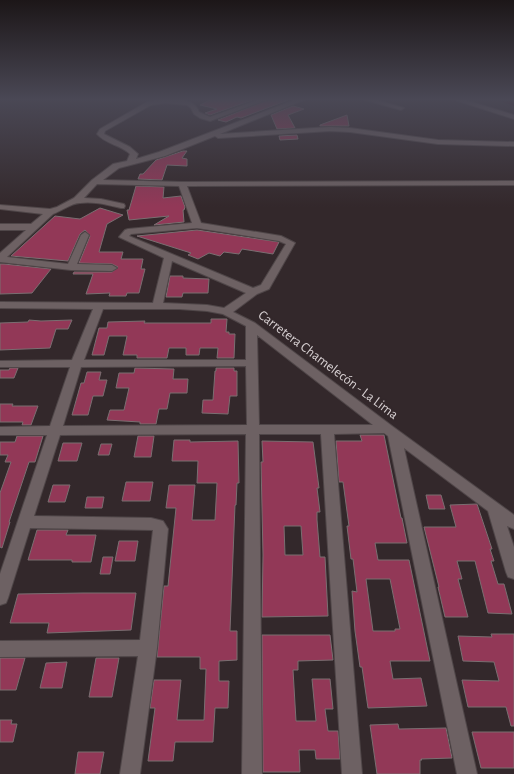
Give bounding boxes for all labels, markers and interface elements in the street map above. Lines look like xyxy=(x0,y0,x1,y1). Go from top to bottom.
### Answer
street label: Carretera Chamelecón - La Lima xyxy=(255,308,401,422)

